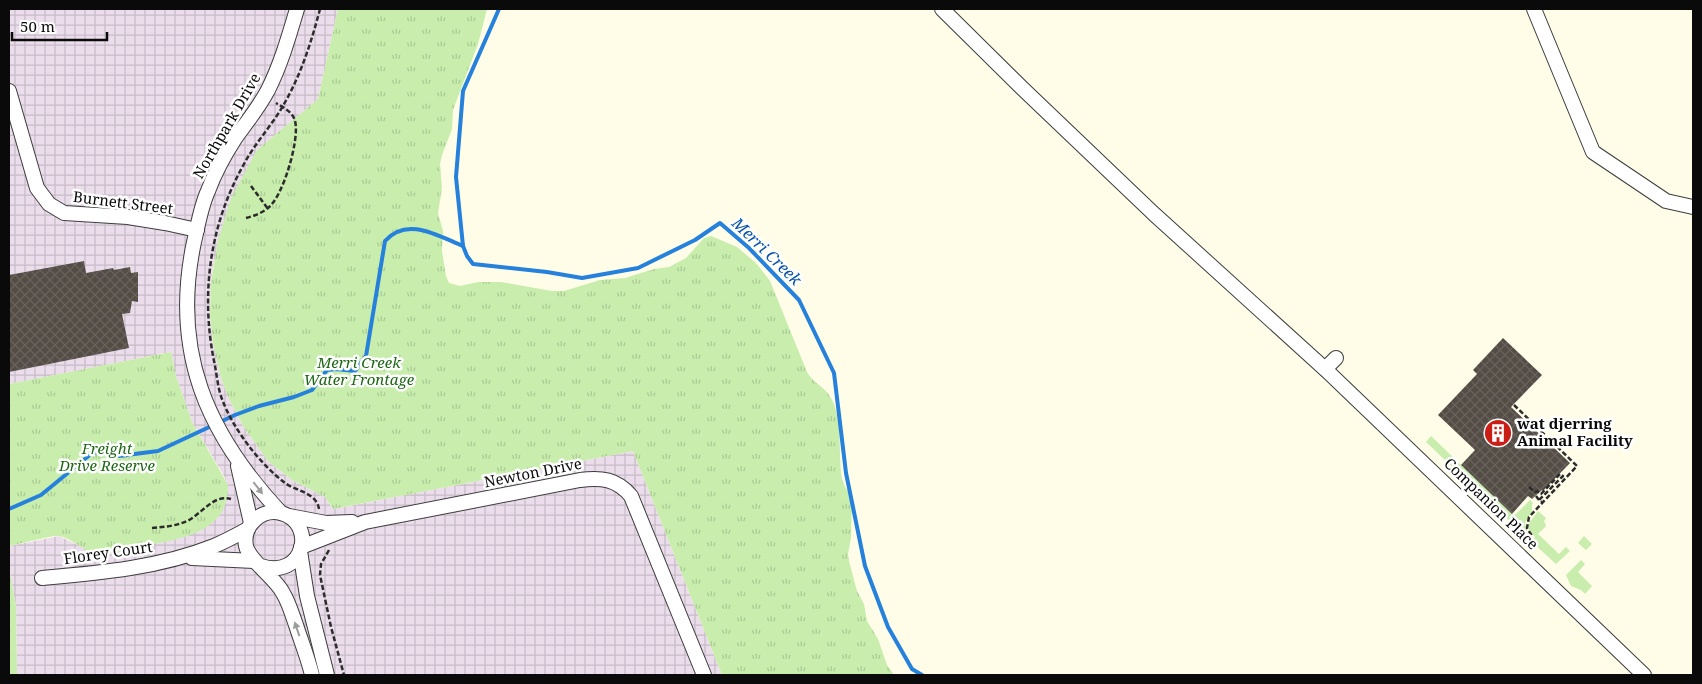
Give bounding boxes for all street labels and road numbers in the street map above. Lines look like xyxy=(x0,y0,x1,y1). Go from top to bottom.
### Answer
street label: Northpark Drive xyxy=(188,69,265,182)
street label: Burnett Street xyxy=(72,186,174,218)
street label: Newton Drive xyxy=(482,453,584,491)
street label: Companion Place xyxy=(1440,453,1543,554)
street label: Florey Court xyxy=(62,536,153,568)

